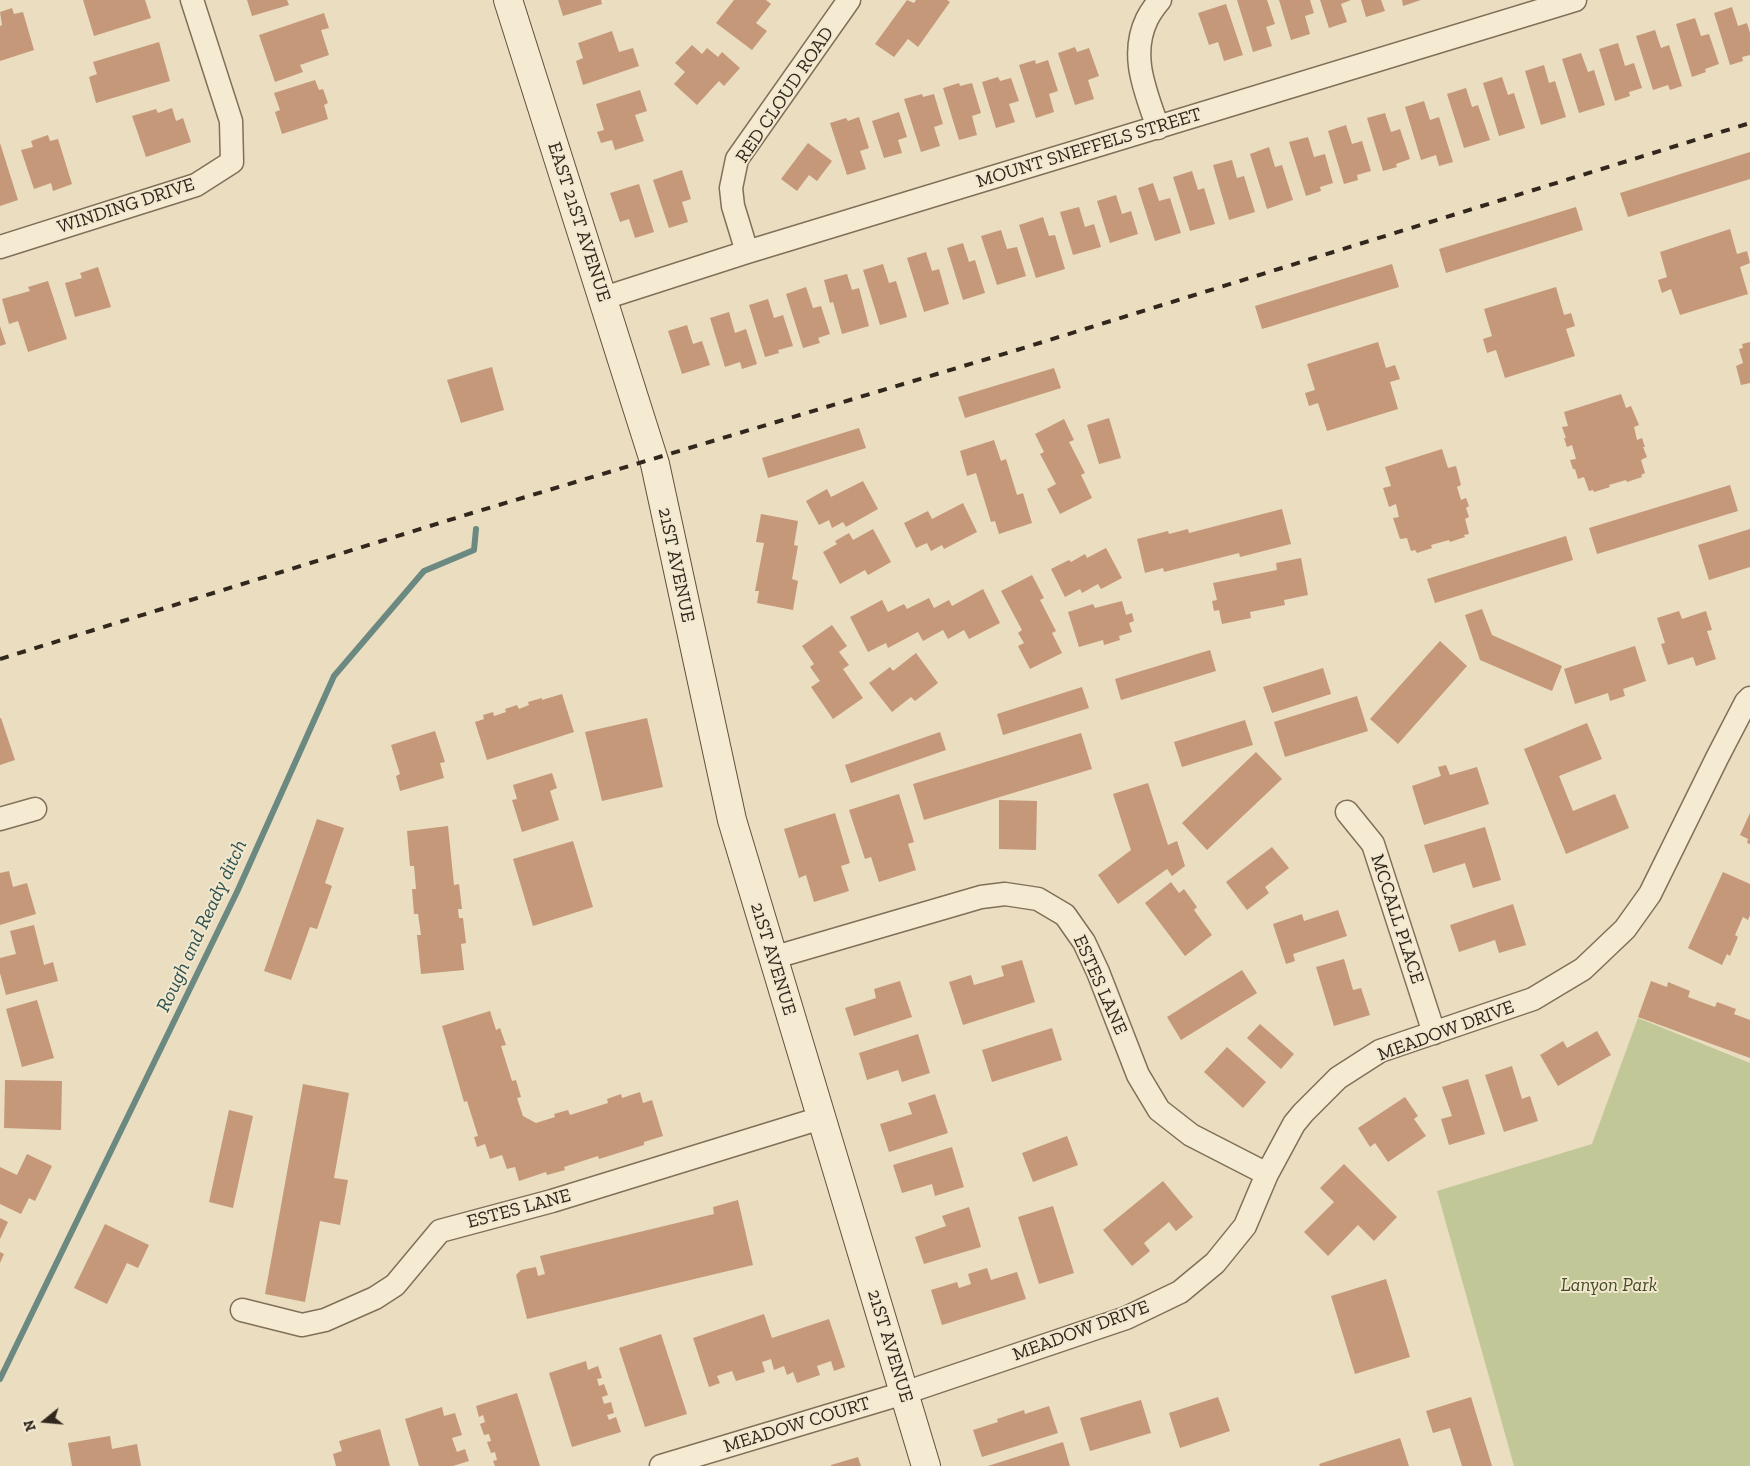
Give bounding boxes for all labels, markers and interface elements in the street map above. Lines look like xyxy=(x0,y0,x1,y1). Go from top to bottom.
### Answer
street label: RED CLOUD ROAD xyxy=(731,23,839,167)
street label: MOUNT SNEFFELS STREET xyxy=(974,103,1204,193)
street label: EAST 21ST AVENUE xyxy=(542,139,616,305)
street label: WINDING DRIVE xyxy=(55,173,197,239)
street label: 21ST AVENUE xyxy=(653,506,699,624)
water label: Rough and Ready ditch xyxy=(152,836,252,1016)
street label: MCCALL PLACE xyxy=(1365,851,1429,987)
street label: 21ST AVENUE xyxy=(745,900,801,1018)
street label: ESTES LANE xyxy=(1068,932,1132,1038)
street label: MEADOW DRIVE xyxy=(1375,996,1517,1066)
street label: ESTES LANE xyxy=(465,1184,573,1234)
park label: Lanyon Park xyxy=(1561,1275,1657,1297)
street label: 21ST AVENUE xyxy=(862,1287,918,1405)
street label: MEADOW DRIVE xyxy=(1010,1296,1152,1366)
street label: MEADOW COURT xyxy=(721,1392,873,1458)
north arrow xyxy=(20,1396,70,1446)
text: N xyxy=(20,1418,40,1433)

